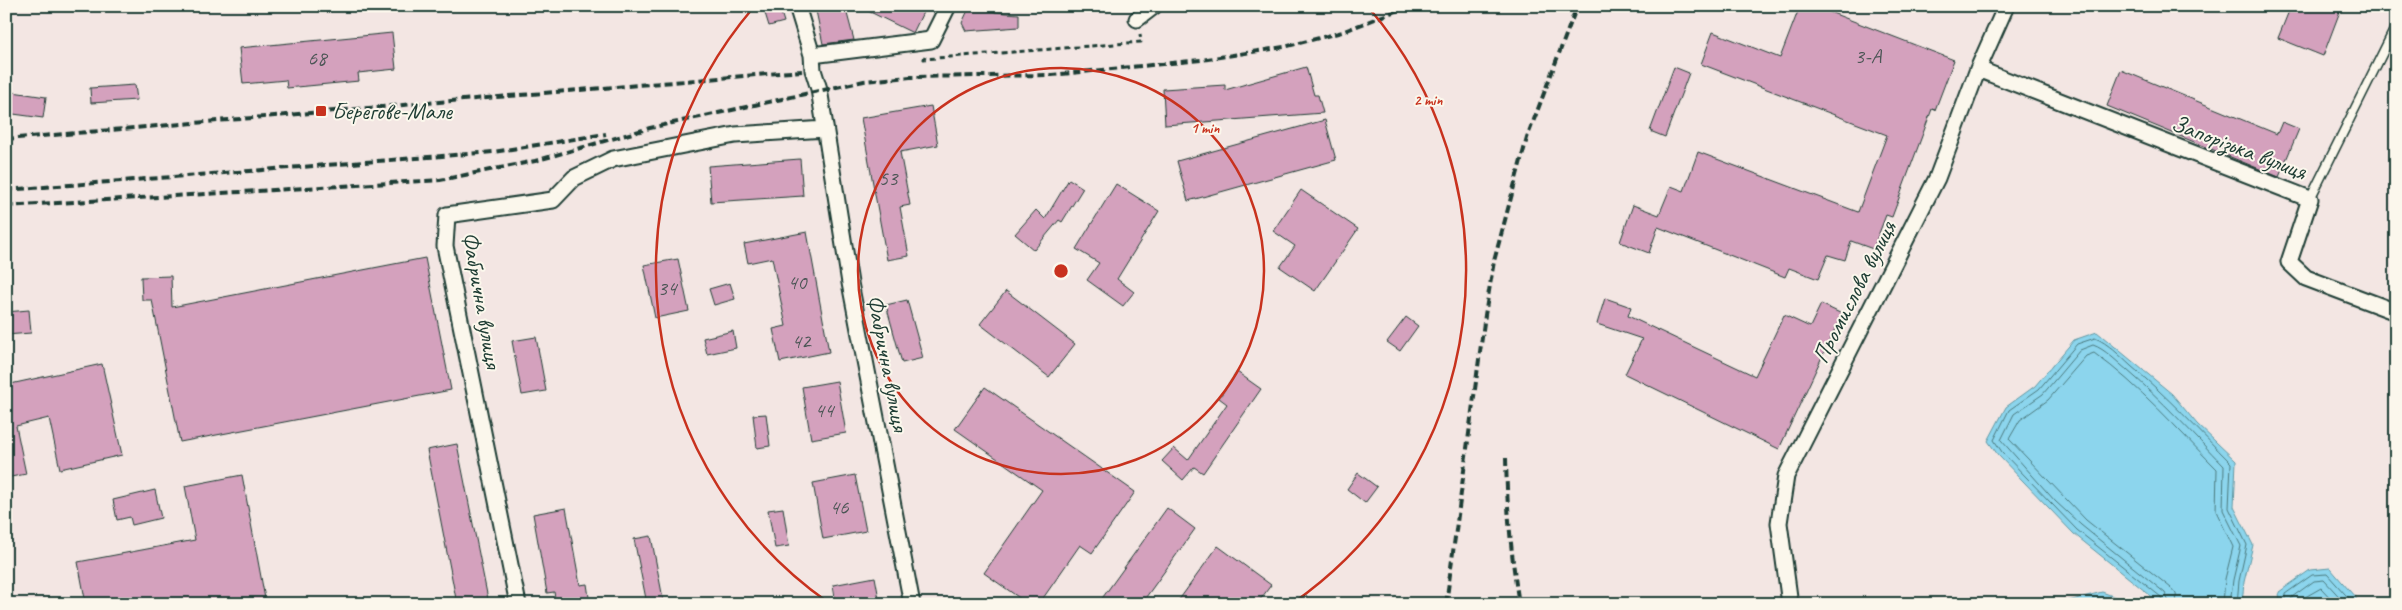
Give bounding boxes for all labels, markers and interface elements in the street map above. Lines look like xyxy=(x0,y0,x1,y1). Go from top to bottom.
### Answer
house number: 3-А xyxy=(1855,43,1883,69)
house number: 68 xyxy=(308,45,329,71)
text: 2 min xyxy=(1414,91,1443,110)
place label: Берегове-Мале xyxy=(332,96,454,126)
marker: Берегове-Мале xyxy=(314,104,328,118)
street label: Запорізька вулиця xyxy=(2167,107,2312,188)
text: 1 min xyxy=(1191,119,1220,138)
house number: 53 xyxy=(879,165,899,191)
street label: Промислова вулиця xyxy=(1805,215,1903,368)
street label: Фабрична вулиця xyxy=(455,229,509,372)
centre of rings xyxy=(1052,262,1070,280)
house number: 40 xyxy=(788,269,808,295)
house number: 34 xyxy=(658,275,679,301)
street label: Фабрична вулиця xyxy=(860,292,916,435)
house number: 42 xyxy=(792,328,812,354)
house number: 44 xyxy=(815,397,836,423)
house number: 46 xyxy=(830,494,849,520)

